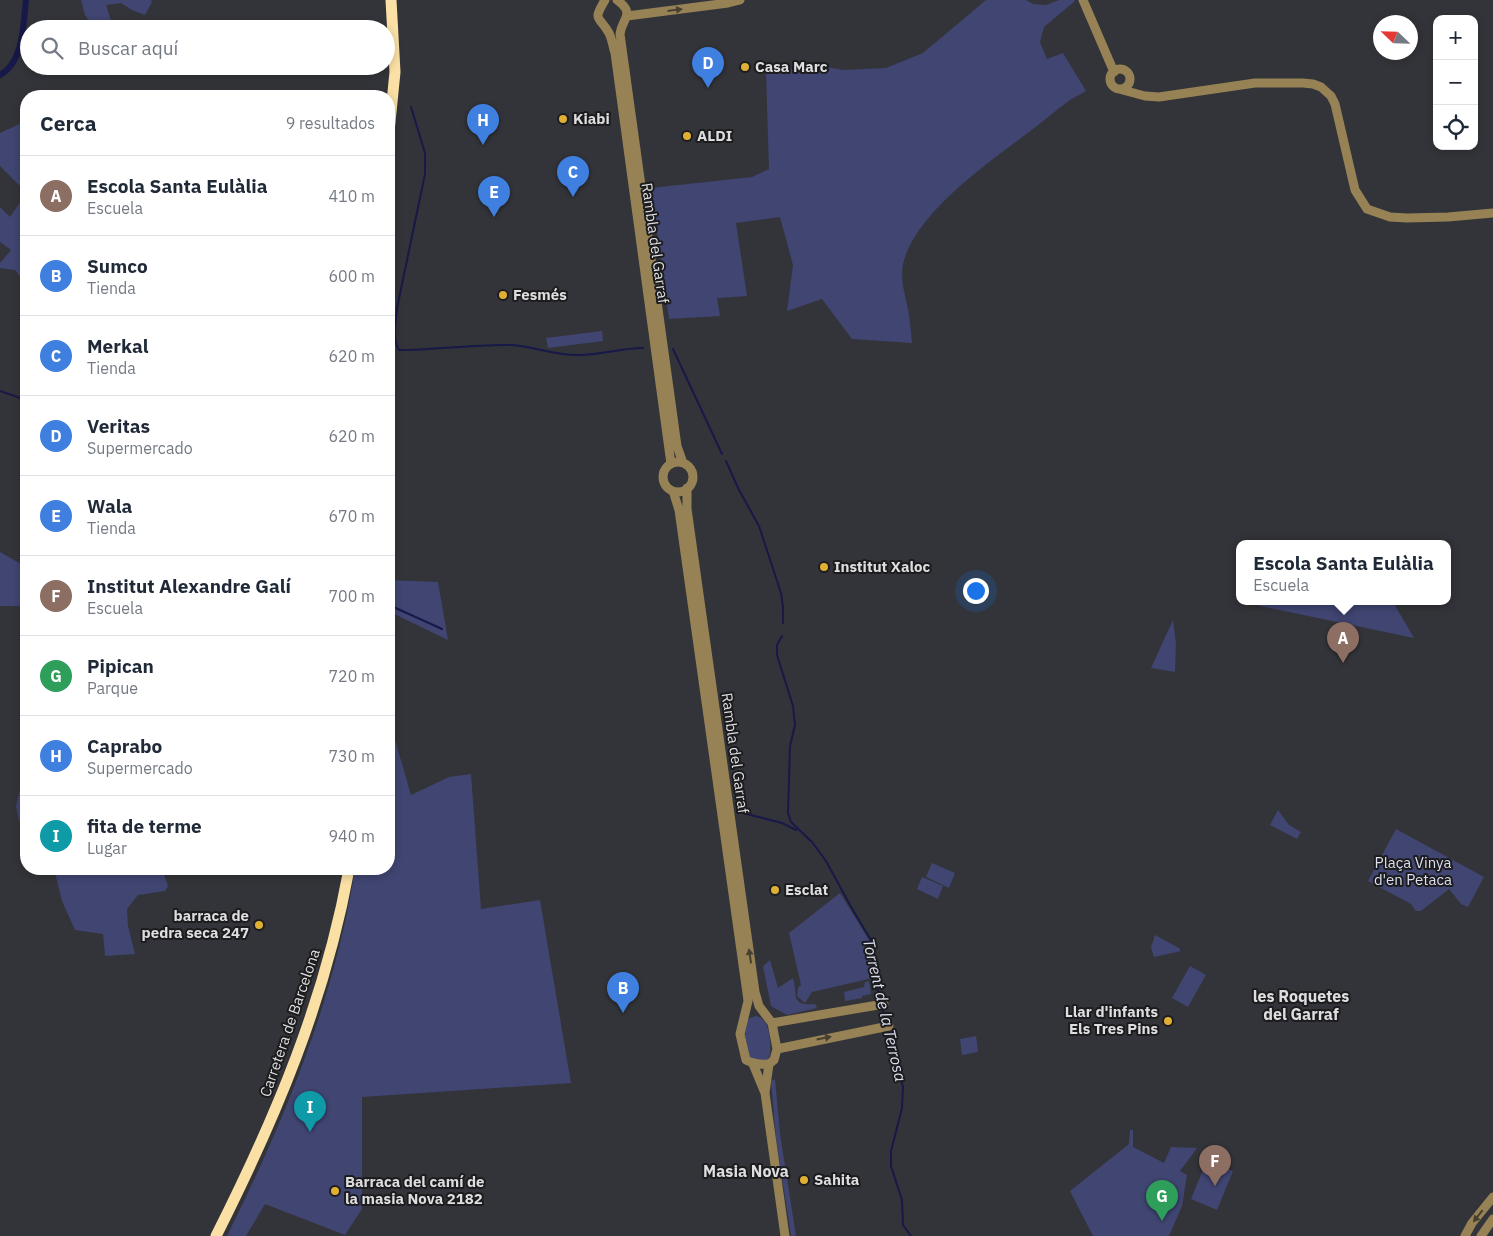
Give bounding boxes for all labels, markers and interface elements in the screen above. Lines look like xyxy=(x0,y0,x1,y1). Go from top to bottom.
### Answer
one-way arrow xyxy=(668,6,684,14)
north arrow xyxy=(1373,15,1418,60)
map controls xyxy=(1433,15,1478,150)
button: + xyxy=(1433,15,1478,60)
search box xyxy=(20,20,395,75)
icon: search xyxy=(38,34,66,62)
text: Buscar aquí xyxy=(78,36,178,60)
pin: D xyxy=(692,47,724,88)
place label: Casa Marc xyxy=(755,57,828,76)
button: − xyxy=(1433,60,1478,105)
marker: Casa Marc xyxy=(739,61,751,73)
pin: H xyxy=(467,104,499,145)
button: locate xyxy=(1433,105,1478,150)
text: Cerca xyxy=(40,109,97,137)
place label: Kiabi xyxy=(573,109,610,128)
text: 9 resultados xyxy=(286,113,375,133)
marker: Kiabi xyxy=(557,113,569,125)
place label: ALDI xyxy=(697,126,732,145)
marker: ALDI xyxy=(681,130,693,142)
pin: C xyxy=(557,156,589,197)
text: Escola Santa Eulàlia xyxy=(87,174,268,198)
pin: E xyxy=(478,176,510,217)
street label: Rambla del Garraf xyxy=(638,181,673,305)
text: A xyxy=(51,186,61,206)
text: 410 m xyxy=(328,186,375,206)
text: Escuela xyxy=(87,198,143,218)
text: Sumco xyxy=(87,254,148,278)
text: B xyxy=(51,266,61,286)
text: 600 m xyxy=(328,266,375,286)
text: Tienda xyxy=(87,278,136,298)
place label: Fesmés xyxy=(513,285,567,304)
marker: Fesmés xyxy=(497,289,509,301)
text: Merkal xyxy=(87,334,148,358)
text: C xyxy=(51,346,61,366)
text: 620 m xyxy=(328,346,375,366)
text: Tienda xyxy=(87,358,136,378)
text: Veritas xyxy=(87,414,150,438)
text: D xyxy=(50,426,62,446)
text: 620 m xyxy=(328,426,375,446)
text: Supermercado xyxy=(87,438,193,458)
text: Wala xyxy=(87,494,132,518)
text: E xyxy=(51,506,61,526)
text: 670 m xyxy=(328,506,375,526)
text: Tienda xyxy=(87,518,136,538)
popup xyxy=(1236,540,1451,605)
text: Escola Santa Eulàlia xyxy=(1253,551,1434,575)
place label: Institut Xaloc xyxy=(834,557,930,576)
marker: Institut Xaloc xyxy=(818,561,830,573)
text: Institut Alexandre Galí xyxy=(87,574,291,598)
text: Escuela xyxy=(1253,575,1309,595)
your location xyxy=(963,578,989,604)
text: F xyxy=(51,586,61,606)
text: 700 m xyxy=(328,586,375,606)
text: Escuela xyxy=(87,598,143,618)
pin: A xyxy=(1327,622,1359,663)
text: Pipican xyxy=(87,654,154,678)
text: G xyxy=(50,666,62,686)
text: 720 m xyxy=(328,666,375,686)
text: Parque xyxy=(87,678,138,698)
street label: Rambla del Garraf xyxy=(718,691,753,815)
text: Caprabo xyxy=(87,734,162,758)
text: H xyxy=(50,746,62,766)
text: 730 m xyxy=(328,746,375,766)
text: Supermercado xyxy=(87,758,193,778)
text: fita de terme xyxy=(87,814,202,838)
text: I xyxy=(53,826,59,846)
text: 940 m xyxy=(328,826,375,846)
text: Lugar xyxy=(87,838,127,858)
park label: Plaça Vinya d'en Petaca xyxy=(1374,853,1452,889)
place label: Esclat xyxy=(785,880,828,899)
marker: Esclat xyxy=(769,884,781,896)
place label: barraca de pedra seca 247 xyxy=(142,906,249,942)
marker: barraca de pedra seca 247 xyxy=(253,919,265,931)
water label: Torrent de la Terrosa xyxy=(859,936,911,1084)
street label: Carretera de Barcelona xyxy=(255,946,324,1099)
one-way arrow xyxy=(746,947,754,963)
pin: B xyxy=(607,972,639,1013)
district label: les Roquetes del Garraf xyxy=(1253,986,1349,1024)
place label: Llar d'infants Els Tres Pins xyxy=(1065,1002,1158,1038)
marker: Llar d'infants Els Tres Pins xyxy=(1162,1015,1174,1027)
one-way arrow xyxy=(816,1034,832,1042)
pin: I xyxy=(294,1091,326,1132)
pin: F xyxy=(1199,1145,1231,1186)
district label: Masia Nova xyxy=(703,1161,789,1181)
place label: Sahita xyxy=(814,1170,860,1189)
place label: Barraca del camí de la masia Nova 2182 xyxy=(345,1172,485,1208)
marker: Sahita xyxy=(798,1174,810,1186)
pin: G xyxy=(1146,1180,1178,1221)
marker: Barraca del camí de la masia Nova 2182 xyxy=(329,1185,341,1197)
one-way arrow xyxy=(1473,1209,1484,1222)

